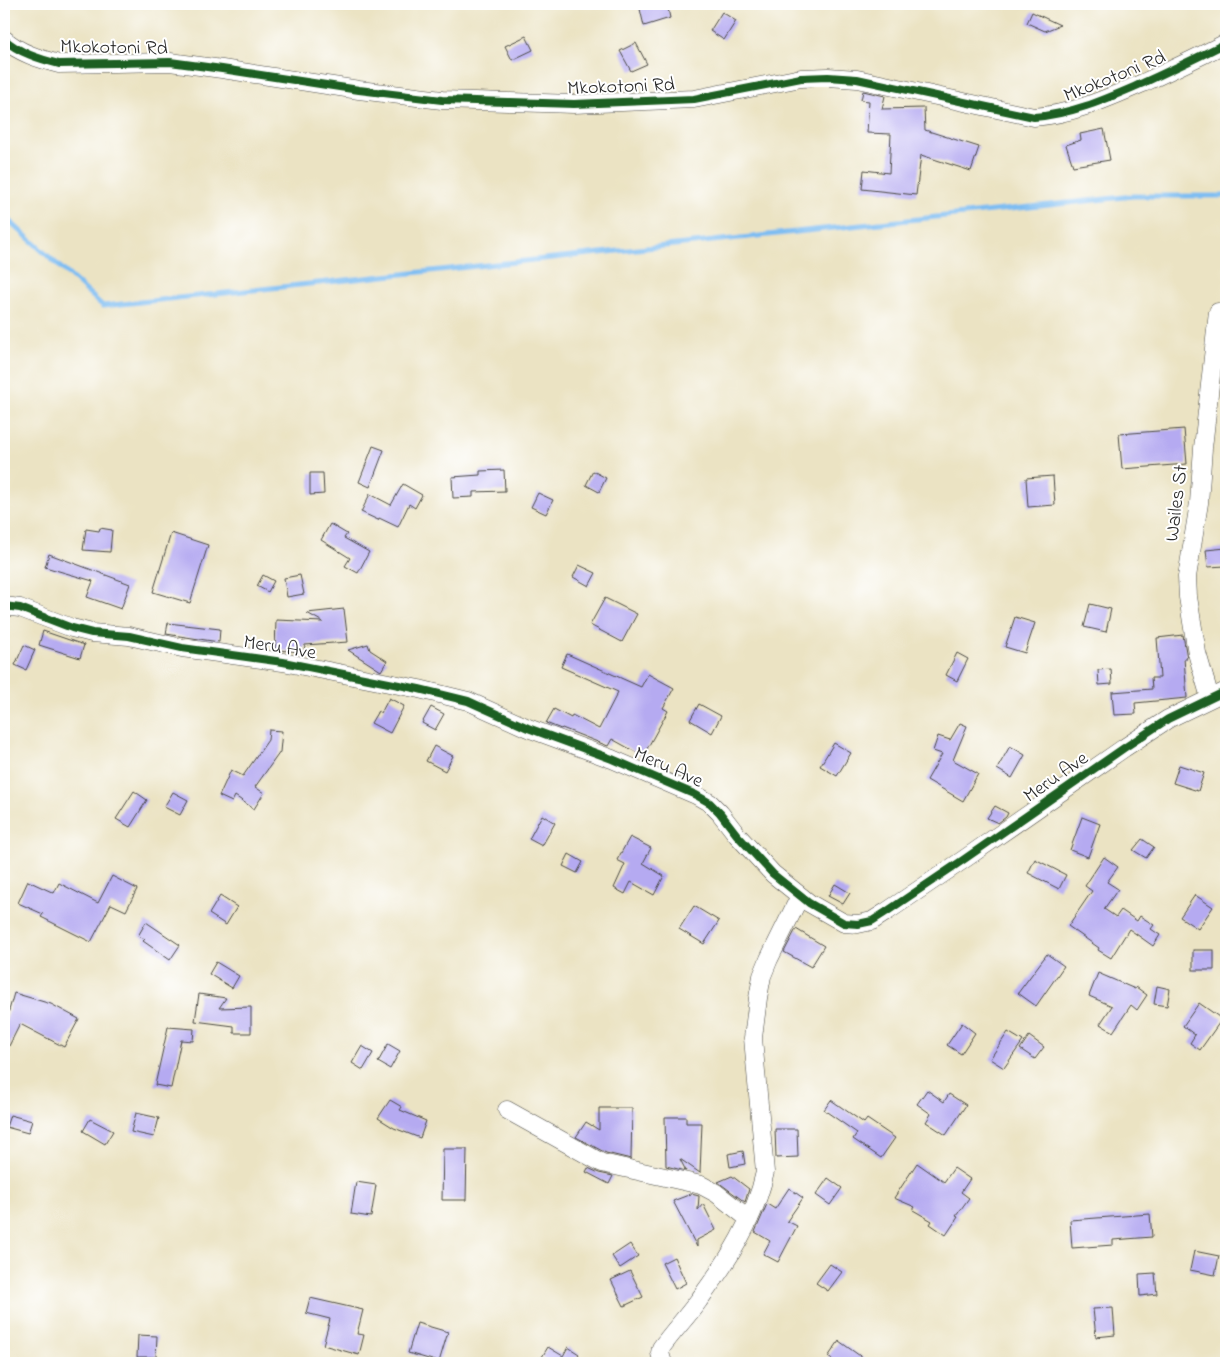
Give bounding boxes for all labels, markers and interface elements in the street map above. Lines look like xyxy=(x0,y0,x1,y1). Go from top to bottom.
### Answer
street label: Mkokotoni Rd xyxy=(60,33,168,64)
street label: Mkokotoni Rd xyxy=(1060,44,1170,111)
street label: Mkokotoni Rd xyxy=(567,71,675,104)
street label: Wailes St xyxy=(1158,463,1197,543)
street label: Meru Ave xyxy=(241,628,318,669)
street label: Meru Ave xyxy=(629,740,707,796)
street label: Meru Ave xyxy=(1018,745,1095,811)

